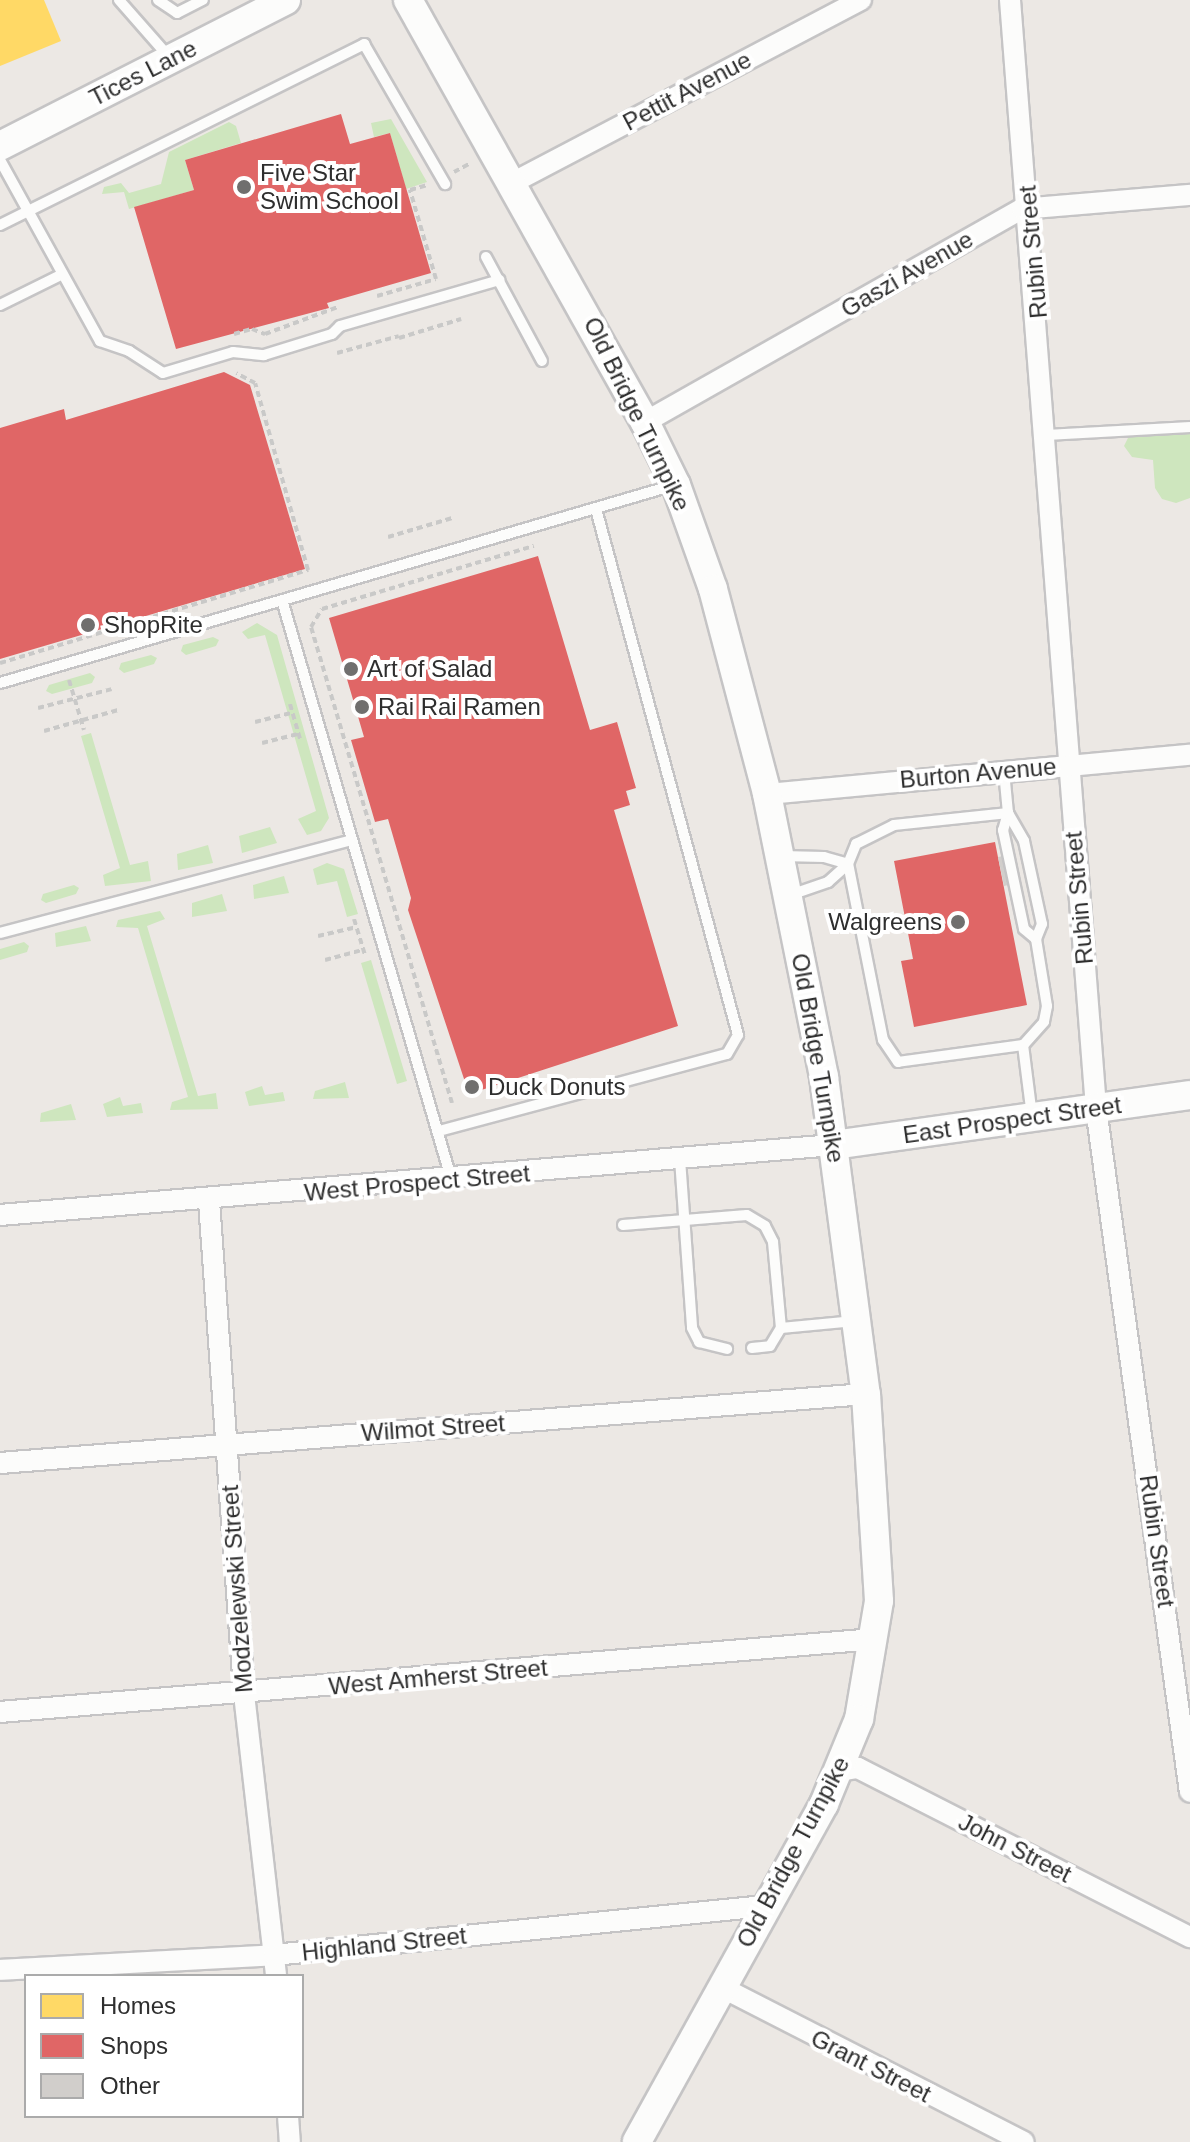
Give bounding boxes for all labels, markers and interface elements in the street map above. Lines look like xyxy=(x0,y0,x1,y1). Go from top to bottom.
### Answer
street label: Tices Lane xyxy=(85,34,201,112)
street label: Pettit Avenue xyxy=(617,45,757,137)
place label: Five Star Swim School xyxy=(260,159,399,215)
marker: Five Star Swim School xyxy=(235,178,253,196)
street label: Rubin Street xyxy=(1013,184,1053,320)
street label: Gaszi Avenue xyxy=(835,224,979,324)
street label: Old Bridge Turnpike xyxy=(577,312,697,516)
place label: ShopRite xyxy=(104,611,203,639)
marker: ShopRite xyxy=(79,616,97,634)
place label: Art of Salad xyxy=(367,655,492,683)
marker: Art of Salad xyxy=(342,660,360,678)
place label: Rai Rai Ramen xyxy=(378,693,541,721)
marker: Rai Rai Ramen xyxy=(353,698,371,716)
street label: Burton Avenue xyxy=(898,752,1058,794)
street label: Rubin Street xyxy=(1059,830,1099,966)
place label: Walgreens xyxy=(828,908,942,936)
marker: Walgreens xyxy=(949,913,967,931)
street label: Old Bridge Turnpike xyxy=(785,951,851,1165)
place label: Duck Donuts xyxy=(488,1073,625,1101)
marker: Duck Donuts xyxy=(463,1078,481,1096)
street label: East Prospect Street xyxy=(901,1090,1123,1150)
street label: West Prospect Street xyxy=(303,1159,531,1207)
street label: Wilmot Street xyxy=(360,1409,506,1447)
street label: Rubin Street xyxy=(1133,1473,1181,1609)
street label: Modzelewski Street xyxy=(215,1484,259,1694)
street label: West Amherst Street xyxy=(327,1653,549,1701)
street label: Old Bridge Turnpike xyxy=(730,1751,856,1953)
street label: John Street xyxy=(954,1807,1076,1889)
street label: Highland Street xyxy=(300,1921,468,1967)
legend xyxy=(24,1974,304,2118)
text: Homes xyxy=(100,1992,176,2019)
street label: Grant Street xyxy=(806,2023,936,2109)
text: Shops xyxy=(100,2032,168,2059)
text: Other xyxy=(100,2072,160,2099)

